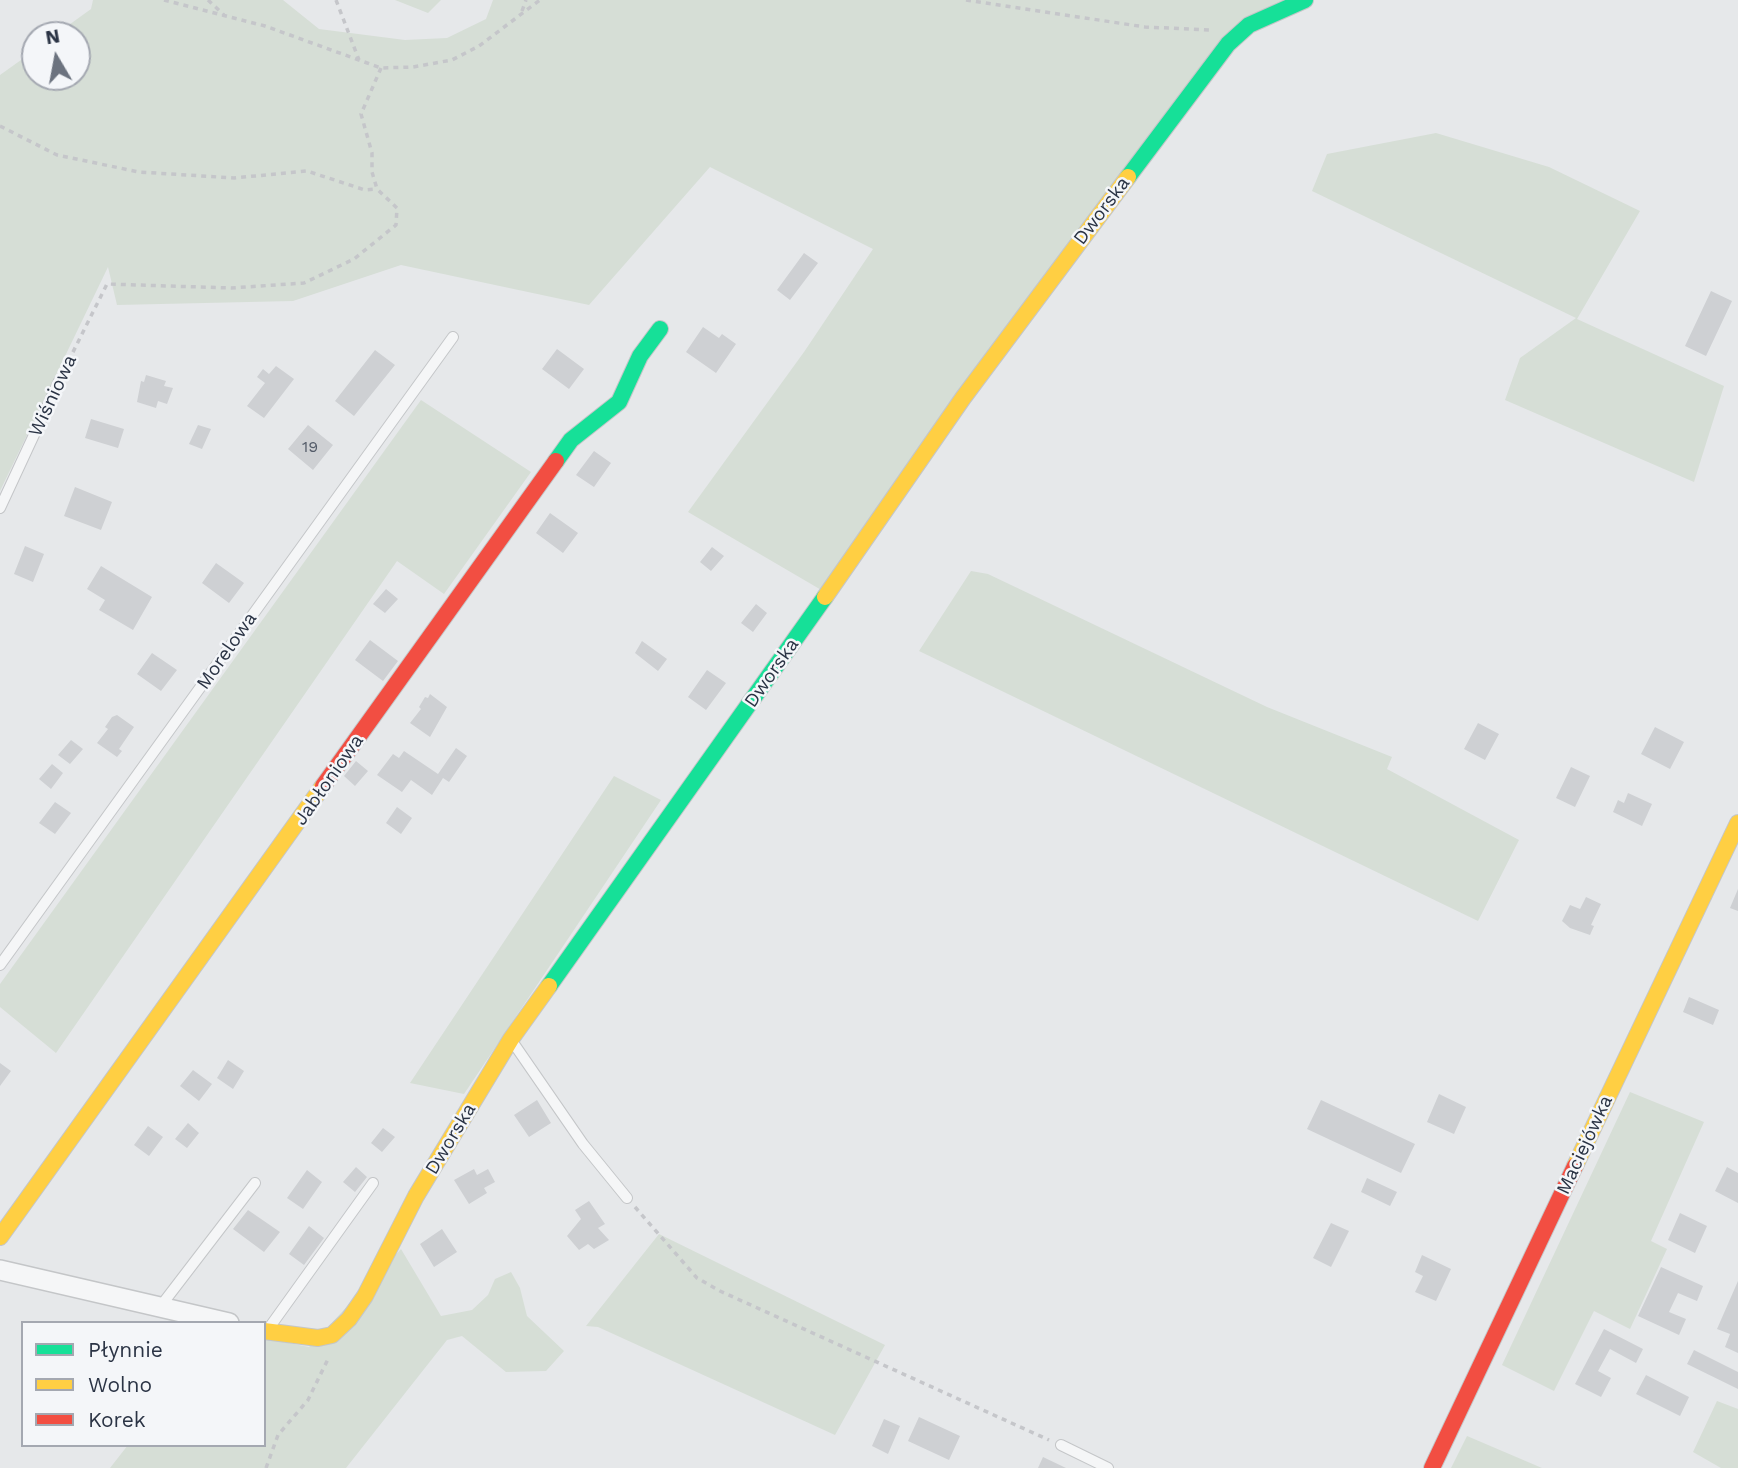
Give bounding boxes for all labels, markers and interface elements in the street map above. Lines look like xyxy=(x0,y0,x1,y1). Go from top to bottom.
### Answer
north arrow xyxy=(21,21,91,91)
text: N xyxy=(44,24,62,49)
street label: Dworska xyxy=(1069,173,1135,249)
street label: Wiśniowa xyxy=(24,351,82,441)
house number: 19 xyxy=(302,437,318,457)
street label: Morelowa xyxy=(192,608,262,694)
street label: Dworska xyxy=(740,634,804,712)
street label: Jabłoniowa xyxy=(289,730,369,830)
street label: Maciejówka xyxy=(1552,1092,1618,1198)
street label: Dworska xyxy=(421,1099,481,1179)
legend xyxy=(21,1321,266,1447)
text: Płynnie xyxy=(88,1337,163,1362)
text: Wolno xyxy=(88,1372,152,1397)
text: Korek xyxy=(88,1407,146,1432)

